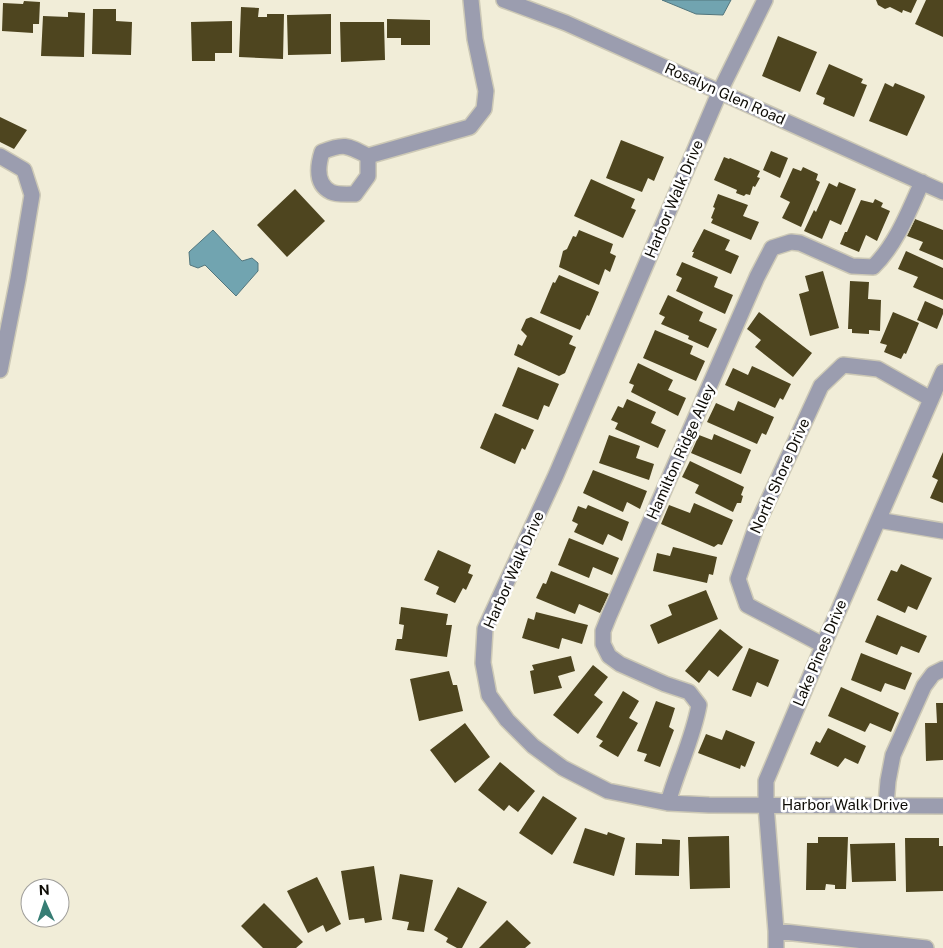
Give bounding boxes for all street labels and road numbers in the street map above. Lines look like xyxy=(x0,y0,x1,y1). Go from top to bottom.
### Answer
street label: Rosalyn Glen Road xyxy=(662,59,788,128)
street label: Harbor Walk Drive xyxy=(641,137,706,260)
street label: Hamilton Ridge Alley xyxy=(643,382,718,522)
street label: North Shore Drive xyxy=(746,416,813,536)
street label: Harbor Walk Drive xyxy=(480,509,547,631)
street label: Lake Pines Drive xyxy=(789,597,850,709)
street label: Harbor Walk Drive xyxy=(782,796,908,813)

